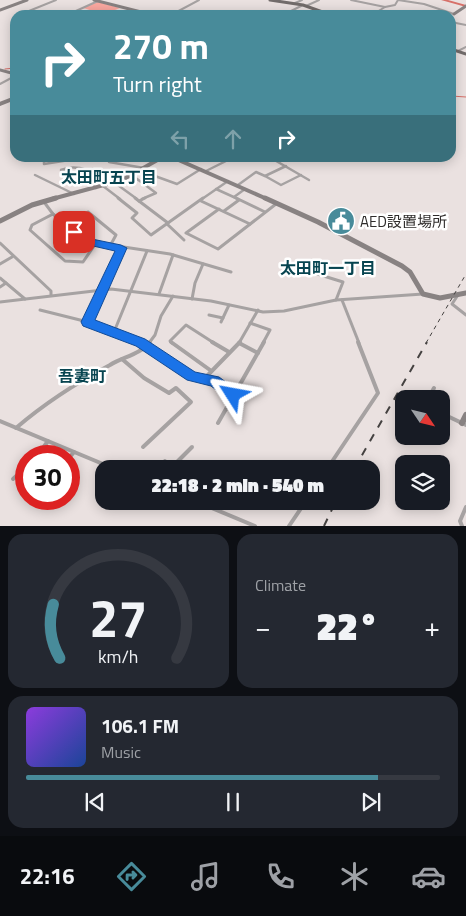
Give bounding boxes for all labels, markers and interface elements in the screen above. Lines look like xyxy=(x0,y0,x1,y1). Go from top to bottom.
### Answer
text: 270 m xyxy=(113,19,209,73)
icon: right xyxy=(30,30,95,95)
text: Turn right xyxy=(113,67,202,101)
icon: left xyxy=(166,125,194,153)
icon: ahead xyxy=(219,125,247,153)
icon: right xyxy=(272,125,300,153)
district label: 太田町五丁目 xyxy=(61,165,157,189)
public building icon: AED設置場所 xyxy=(326,206,356,236)
place label: AED設置場所 xyxy=(360,210,447,233)
pin xyxy=(53,211,95,253)
icon: arrive xyxy=(60,218,88,246)
district label: 太田町一丁目 xyxy=(280,256,376,280)
district label: 吾妻町 xyxy=(58,364,106,388)
position arrow xyxy=(206,368,258,420)
north arrow xyxy=(395,390,450,445)
map controls xyxy=(395,390,450,510)
speed limit sign: 30 xyxy=(15,445,80,510)
button: layers xyxy=(395,455,450,510)
text: 22:18 · 2 min · 540 m xyxy=(151,470,324,499)
text: Climate xyxy=(255,573,306,597)
text: 27 xyxy=(89,578,148,657)
text: 22° xyxy=(316,597,379,655)
text: − xyxy=(255,605,271,648)
text: + xyxy=(424,605,440,648)
text: km/h xyxy=(98,643,139,670)
text: 106.1 FM xyxy=(101,711,179,740)
text: Music xyxy=(101,740,141,764)
icon: previous xyxy=(81,788,109,816)
icon: pause xyxy=(219,788,247,816)
icon: next xyxy=(357,788,385,816)
text: 22:16 xyxy=(20,859,75,893)
icon: directions xyxy=(114,859,149,894)
icon: music xyxy=(188,859,223,894)
icon: phone xyxy=(263,859,298,894)
icon: climate xyxy=(337,859,372,894)
icon: car xyxy=(411,859,446,894)

